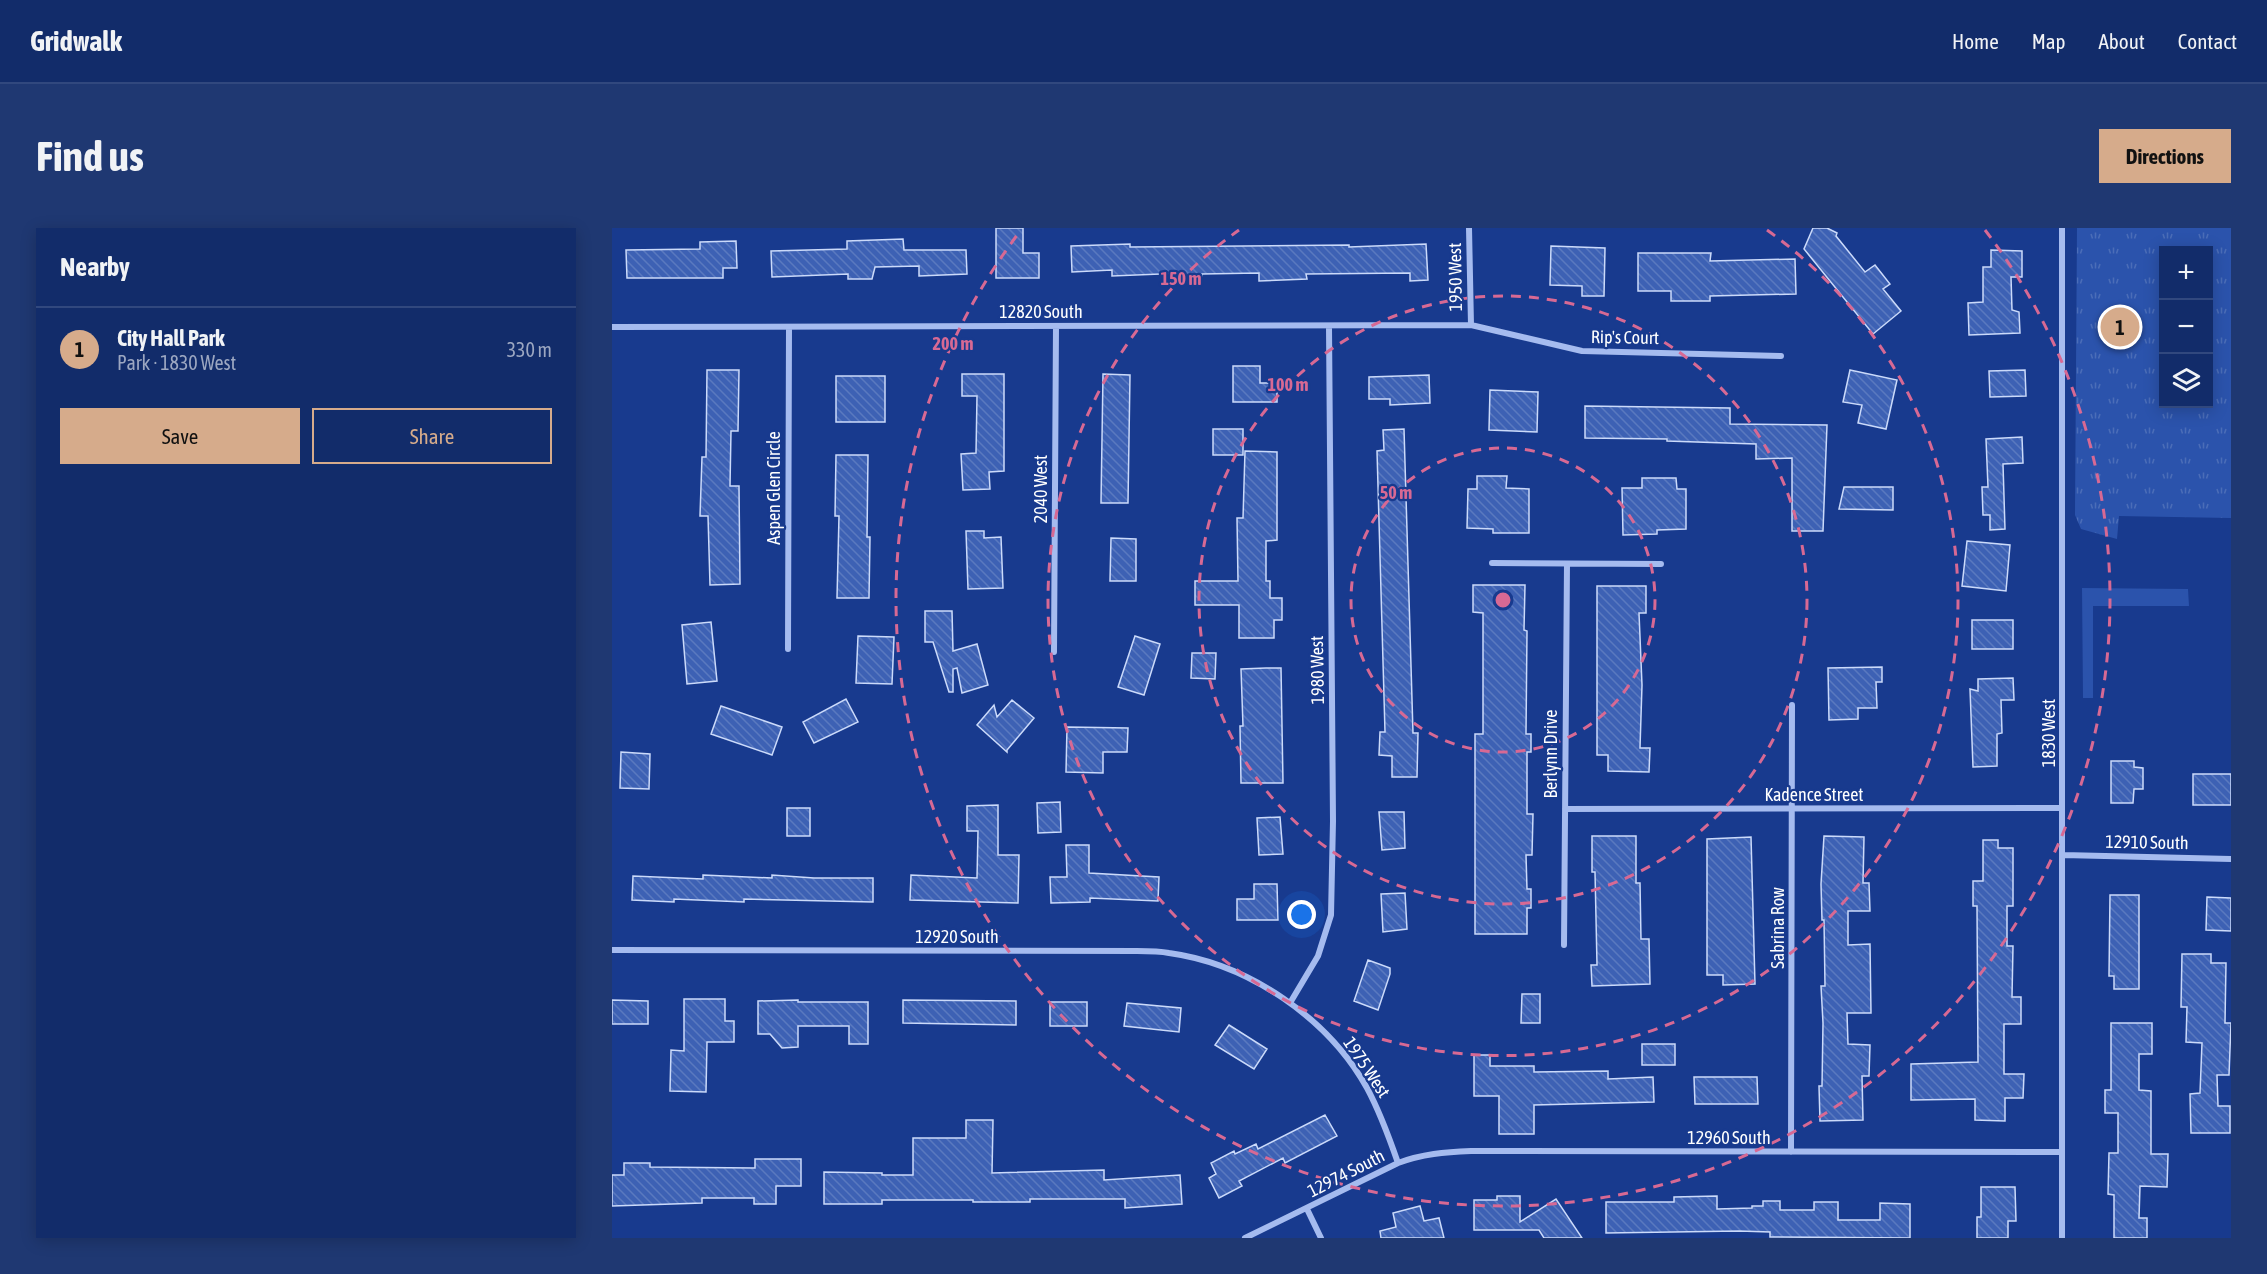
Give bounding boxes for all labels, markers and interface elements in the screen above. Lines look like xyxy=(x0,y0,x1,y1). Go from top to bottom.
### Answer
text: Gridwalk xyxy=(30,25,122,57)
text: Home xyxy=(1952,29,1999,53)
text: Map xyxy=(2032,29,2066,53)
text: About xyxy=(2099,29,2145,53)
text: Contact xyxy=(2178,29,2237,53)
button: Directions xyxy=(2099,129,2231,183)
text: Find us xyxy=(36,132,144,180)
street label: 1950 West xyxy=(1444,243,1466,311)
map controls xyxy=(2159,246,2213,408)
button: + xyxy=(2159,246,2213,300)
text: Nearby xyxy=(60,252,130,282)
text: 150 m xyxy=(1161,268,1201,289)
button: − xyxy=(2159,300,2213,354)
street label: 12820 South xyxy=(999,301,1083,322)
pin: 1 xyxy=(2100,304,2140,350)
text: City Hall Park xyxy=(117,325,225,351)
street label: Rip's Court xyxy=(1591,326,1659,348)
text: 200 m xyxy=(933,333,973,354)
text: 1 xyxy=(75,338,84,361)
text: 330 m xyxy=(507,338,552,361)
text: Park · 1830 West xyxy=(117,351,236,374)
button: layers xyxy=(2159,354,2213,408)
text: 100 m xyxy=(1268,374,1308,395)
button: Save xyxy=(60,408,300,464)
button: Share xyxy=(312,408,552,464)
street label: Aspen Glen Circle xyxy=(763,431,784,545)
street label: 2040 West xyxy=(1030,455,1051,523)
text: 50 m xyxy=(1380,482,1412,503)
centre of rings xyxy=(1493,590,1513,610)
street label: 1980 West xyxy=(1306,636,1328,704)
street label: 1830 West xyxy=(2038,699,2059,767)
street label: Berlynn Drive xyxy=(1540,710,1561,798)
street label: Kadence Street xyxy=(1764,784,1864,805)
street label: 12910 South xyxy=(2105,831,2189,853)
street label: Sabrina Row xyxy=(1767,887,1788,969)
your location xyxy=(1287,900,1316,929)
street label: 12920 South xyxy=(915,926,999,947)
street label: 1975 West xyxy=(1339,1033,1395,1101)
street label: 12960 South xyxy=(1687,1127,1771,1148)
street label: 12974 South xyxy=(1304,1145,1388,1201)

